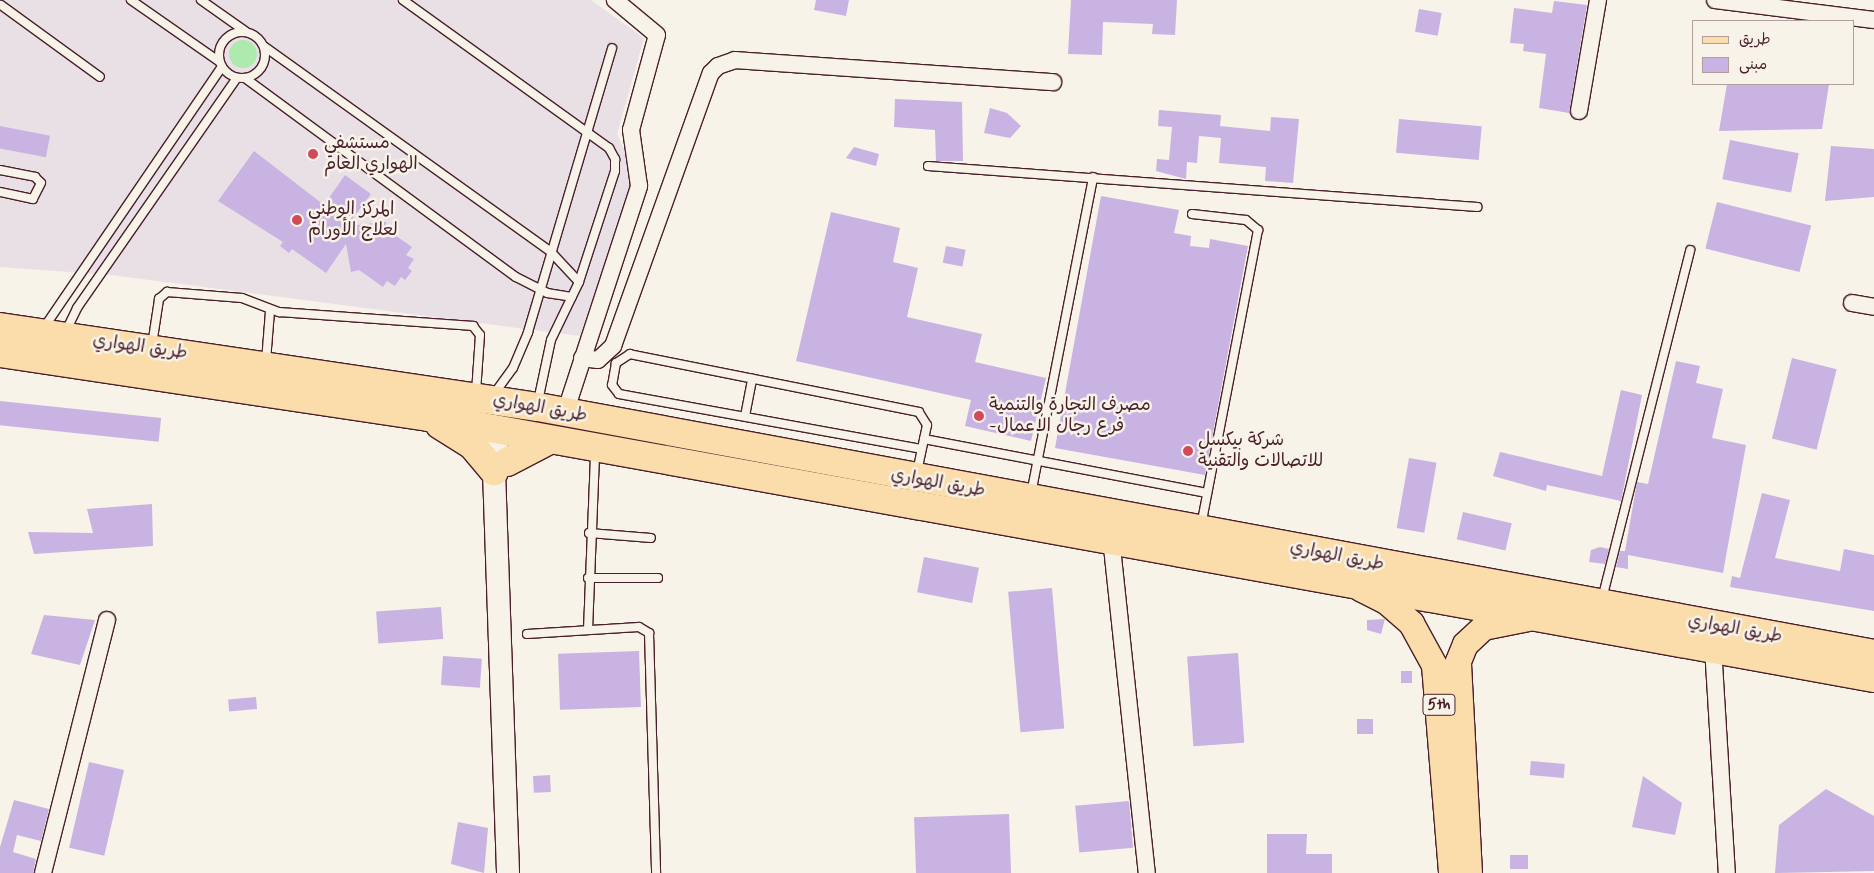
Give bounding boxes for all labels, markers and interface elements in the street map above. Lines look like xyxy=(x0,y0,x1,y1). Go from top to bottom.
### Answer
legend xyxy=(1692,20,1854,85)
text: طريق xyxy=(1739,30,1771,50)
text: مبنى xyxy=(1739,55,1767,75)
place label: مستشفي الهواري العام xyxy=(324,133,418,176)
marker: مستشفي الهواري العام xyxy=(306,147,320,161)
place label: المركز الوطني لعلاج الأورام xyxy=(308,199,398,242)
marker: المركز الوطني لعلاج الأورام xyxy=(290,213,304,227)
street label: طريق الهواري xyxy=(91,330,189,364)
street label: طريق الهواري xyxy=(491,389,589,427)
place label: مصرف التجارة والتنمية -فرع رجال الاعمال xyxy=(989,395,1151,438)
marker: مصرف التجارة والتنمية -فرع رجال الاعمال xyxy=(973,410,985,422)
place label: شركة بيكسل للاتصالات والتقنية xyxy=(1198,430,1323,472)
marker: شركة بيكسل للاتصالات والتقنية xyxy=(1182,445,1194,457)
street label: طريق الهواري xyxy=(889,464,987,502)
street label: طريق الهواري xyxy=(1288,536,1386,576)
street label: طريق الهواري xyxy=(1686,610,1784,648)
road number: 5th xyxy=(1422,692,1456,718)

